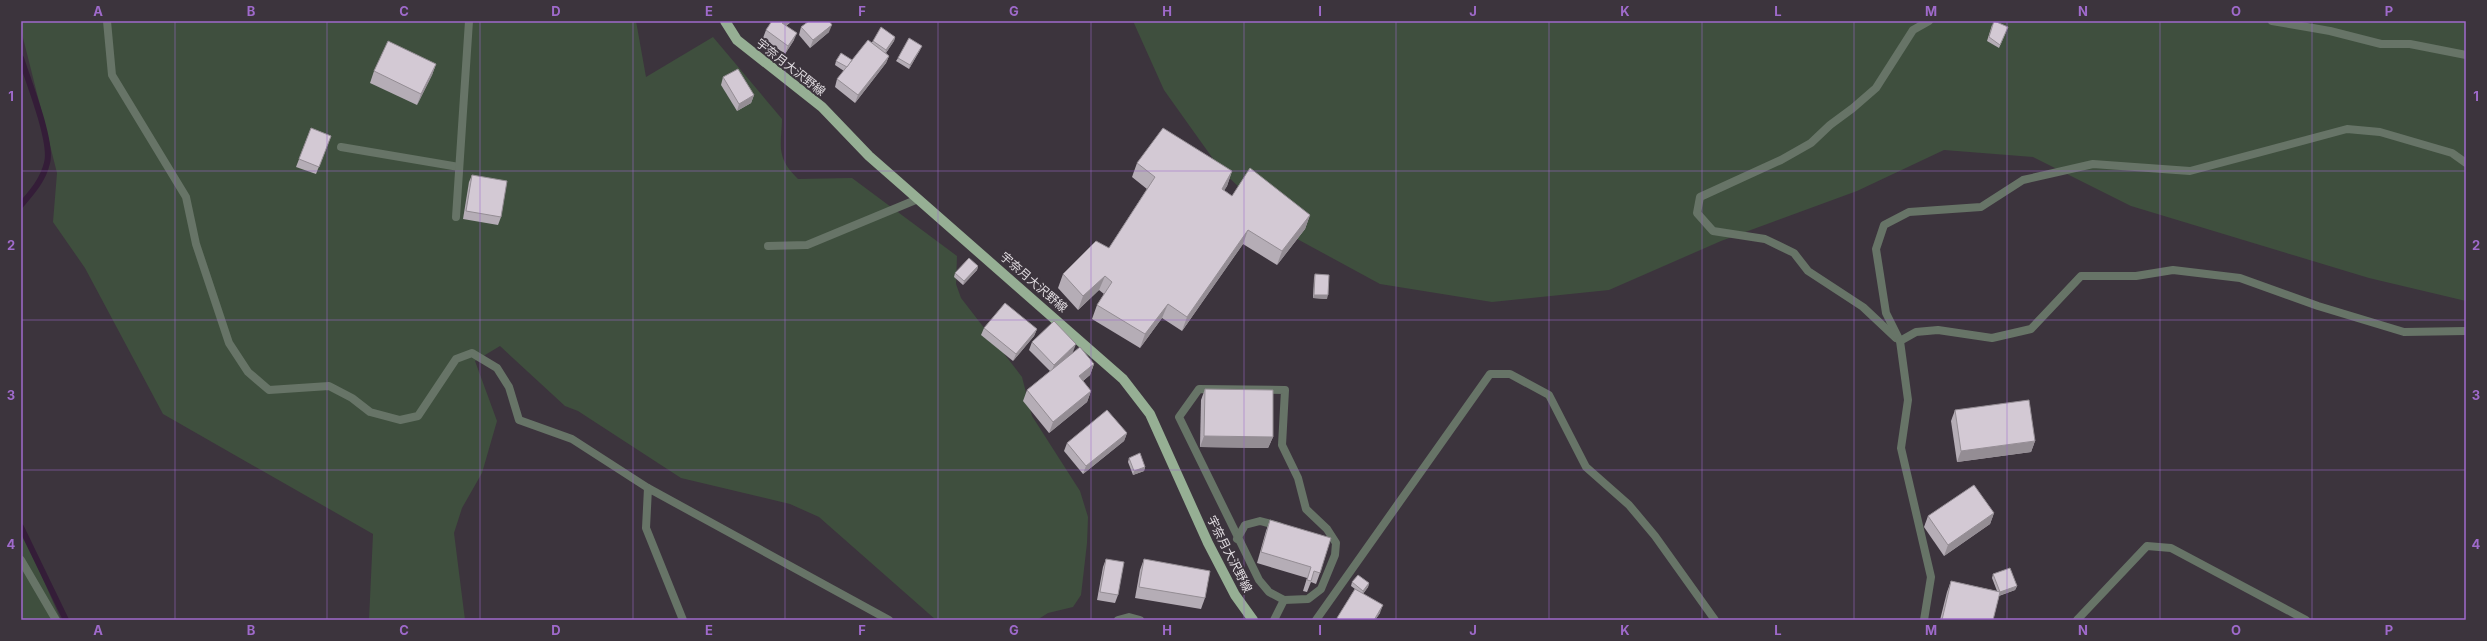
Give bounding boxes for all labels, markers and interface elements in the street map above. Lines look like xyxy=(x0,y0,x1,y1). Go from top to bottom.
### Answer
text: A xyxy=(93,3,103,19)
text: B xyxy=(247,3,256,19)
text: C xyxy=(399,3,409,19)
text: D xyxy=(551,3,561,19)
text: E xyxy=(705,3,713,19)
text: F xyxy=(858,3,866,19)
text: G xyxy=(1009,3,1019,19)
text: H xyxy=(1162,3,1172,19)
text: I xyxy=(1318,3,1322,19)
text: J xyxy=(1469,3,1477,19)
text: K xyxy=(1620,3,1630,19)
text: L xyxy=(1774,3,1782,19)
text: M xyxy=(1925,3,1937,19)
text: N xyxy=(2078,3,2088,19)
text: O xyxy=(2231,3,2241,19)
text: P xyxy=(2385,3,2393,19)
street label: 宇奈月大沢野線 xyxy=(753,35,829,99)
text: 1 xyxy=(8,88,14,104)
text: 1 xyxy=(2473,88,2479,104)
text: 2 xyxy=(7,237,15,253)
text: 2 xyxy=(2472,237,2480,253)
street label: 宇奈月大沢野線 xyxy=(997,249,1071,315)
text: 3 xyxy=(7,387,15,403)
text: 3 xyxy=(2472,387,2480,403)
street label: 宇奈月大沢野線 xyxy=(1204,513,1256,595)
text: 4 xyxy=(7,536,16,552)
text: 4 xyxy=(2472,536,2481,552)
text: A xyxy=(93,622,103,638)
text: B xyxy=(247,622,256,638)
text: C xyxy=(399,622,409,638)
text: D xyxy=(551,622,561,638)
text: E xyxy=(705,622,713,638)
text: F xyxy=(858,622,866,638)
text: G xyxy=(1009,622,1019,638)
text: H xyxy=(1162,622,1172,638)
text: I xyxy=(1318,622,1322,638)
text: J xyxy=(1469,622,1477,638)
text: K xyxy=(1620,622,1630,638)
text: L xyxy=(1774,622,1782,638)
text: M xyxy=(1925,622,1937,638)
text: N xyxy=(2078,622,2088,638)
text: O xyxy=(2231,622,2241,638)
text: P xyxy=(2385,622,2393,638)

